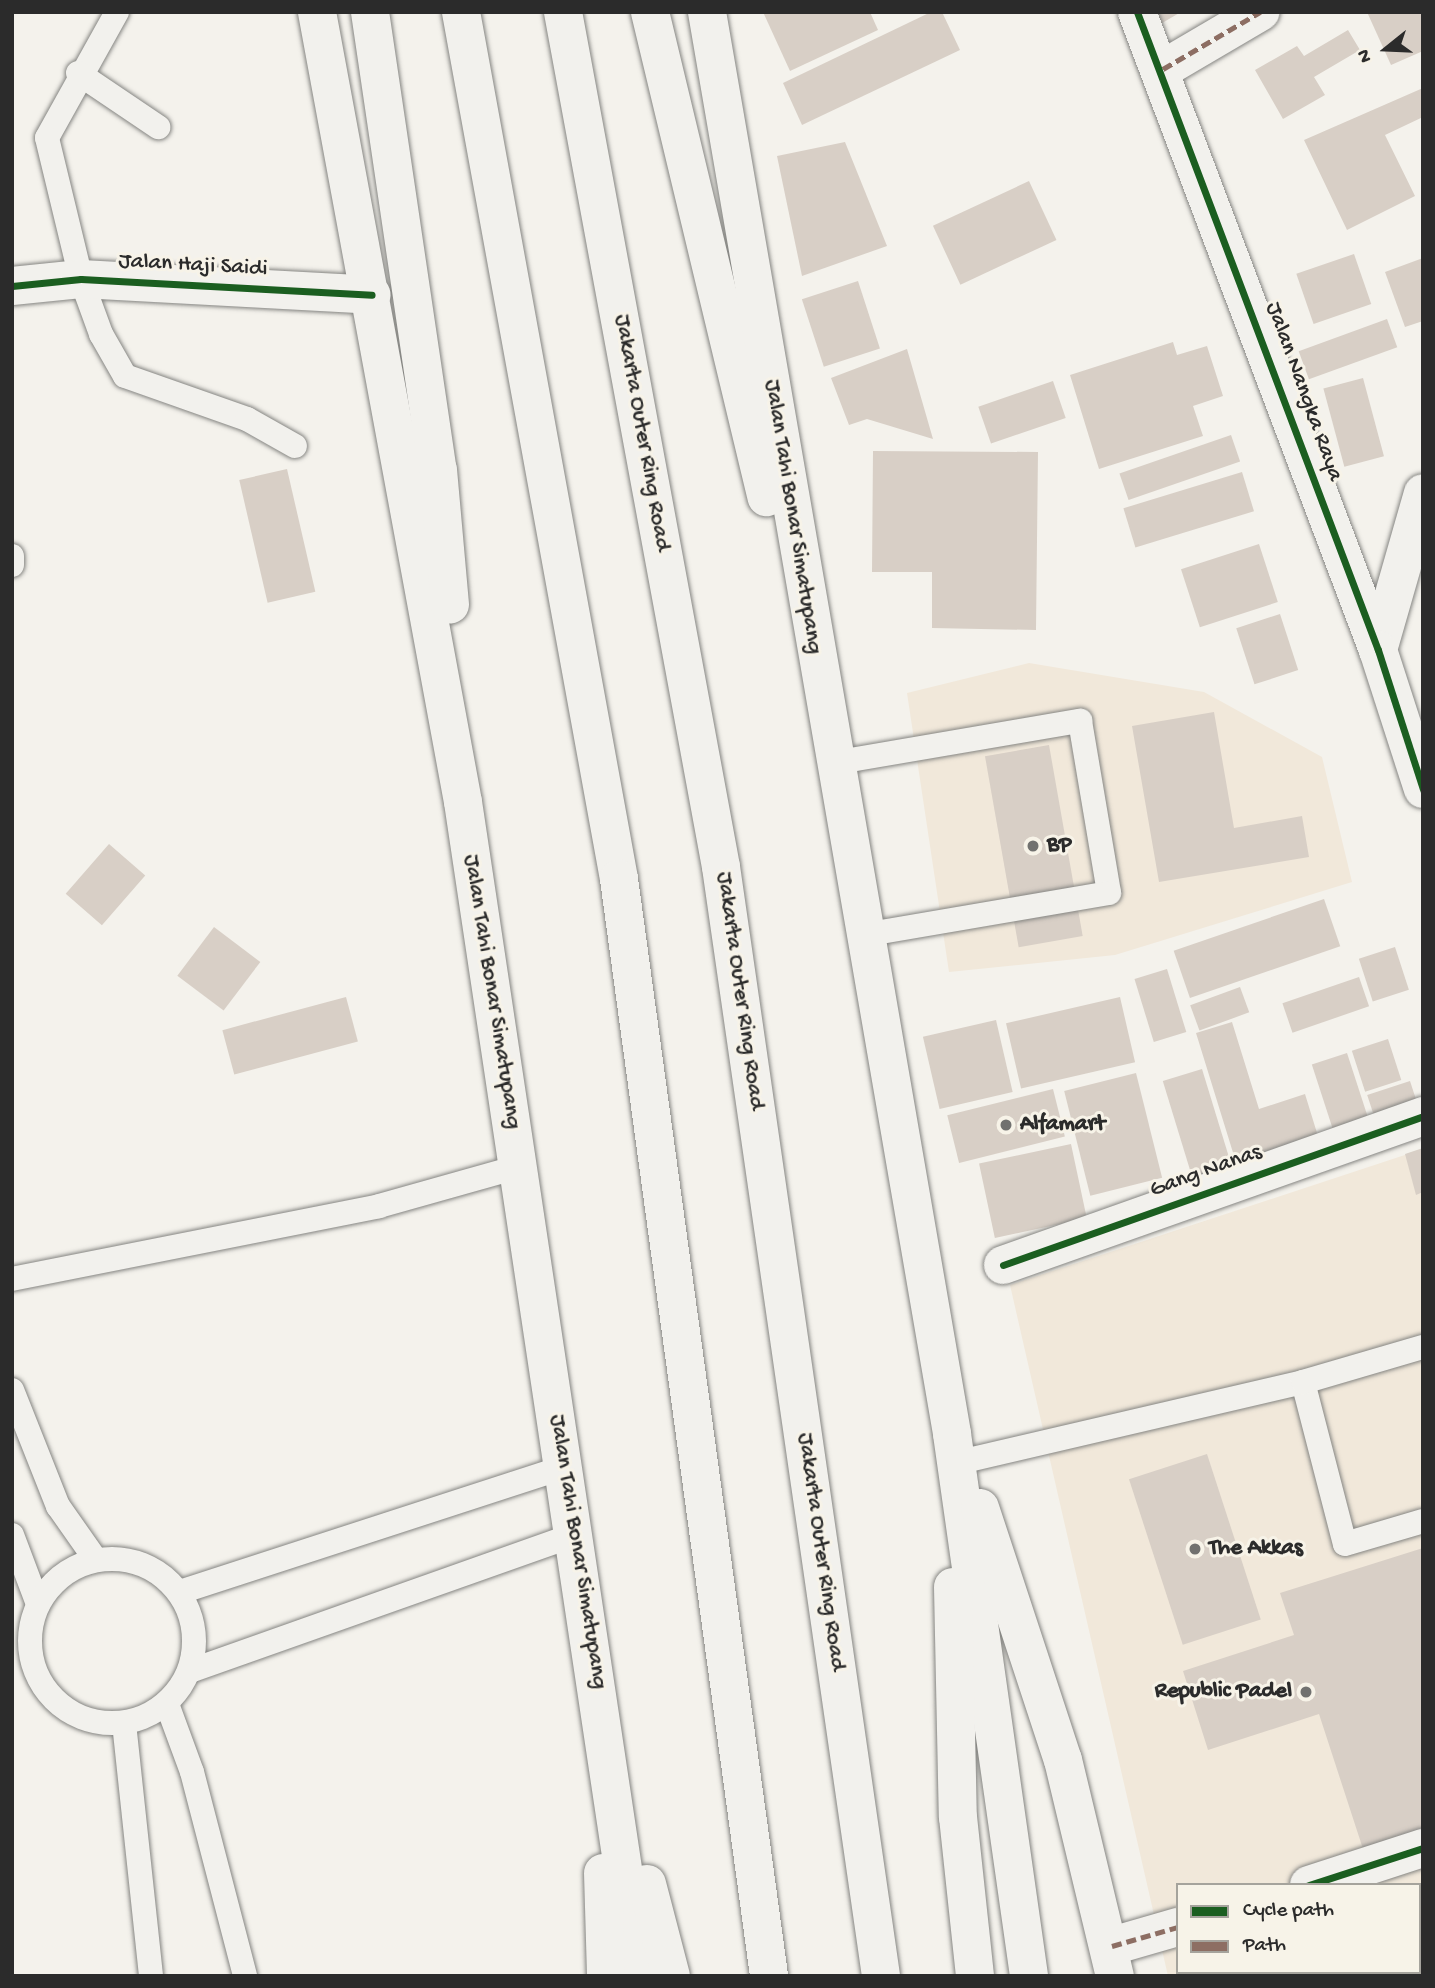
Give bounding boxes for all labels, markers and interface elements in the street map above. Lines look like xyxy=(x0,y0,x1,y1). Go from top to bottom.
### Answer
north arrow xyxy=(1351,14,1421,84)
text: N xyxy=(1353,46,1378,65)
street label: Jalan Haji Saidi xyxy=(118,248,268,284)
street label: Jalan Nangka Raya xyxy=(1258,299,1348,485)
street label: Jakarta Outer Ring Road xyxy=(607,312,675,554)
street label: Jalan Tahi Bonar Simatupang xyxy=(757,378,827,656)
place label: BP xyxy=(1047,832,1071,860)
marker: BP xyxy=(1025,838,1041,854)
street label: Jalan Tahi Bonar Simatupang xyxy=(456,853,526,1131)
street label: Jakarta Outer Ring Road xyxy=(709,870,769,1112)
place label: Alfamart xyxy=(1020,1111,1105,1139)
marker: Alfamart xyxy=(998,1117,1014,1133)
street label: Gang Nanas xyxy=(1146,1139,1266,1205)
street label: Jalan Tahi Bonar Simatupang xyxy=(542,1413,612,1691)
street label: Jakarta Outer Ring Road xyxy=(790,1431,850,1673)
place label: The Akkas xyxy=(1209,1535,1303,1563)
marker: The Akkas xyxy=(1187,1541,1203,1557)
place label: Republic Padel xyxy=(1155,1678,1292,1706)
marker: Republic Padel xyxy=(1298,1684,1314,1700)
legend xyxy=(1176,1883,1421,1974)
text: Cycle path xyxy=(1243,1899,1334,1924)
text: Path xyxy=(1243,1934,1286,1959)

